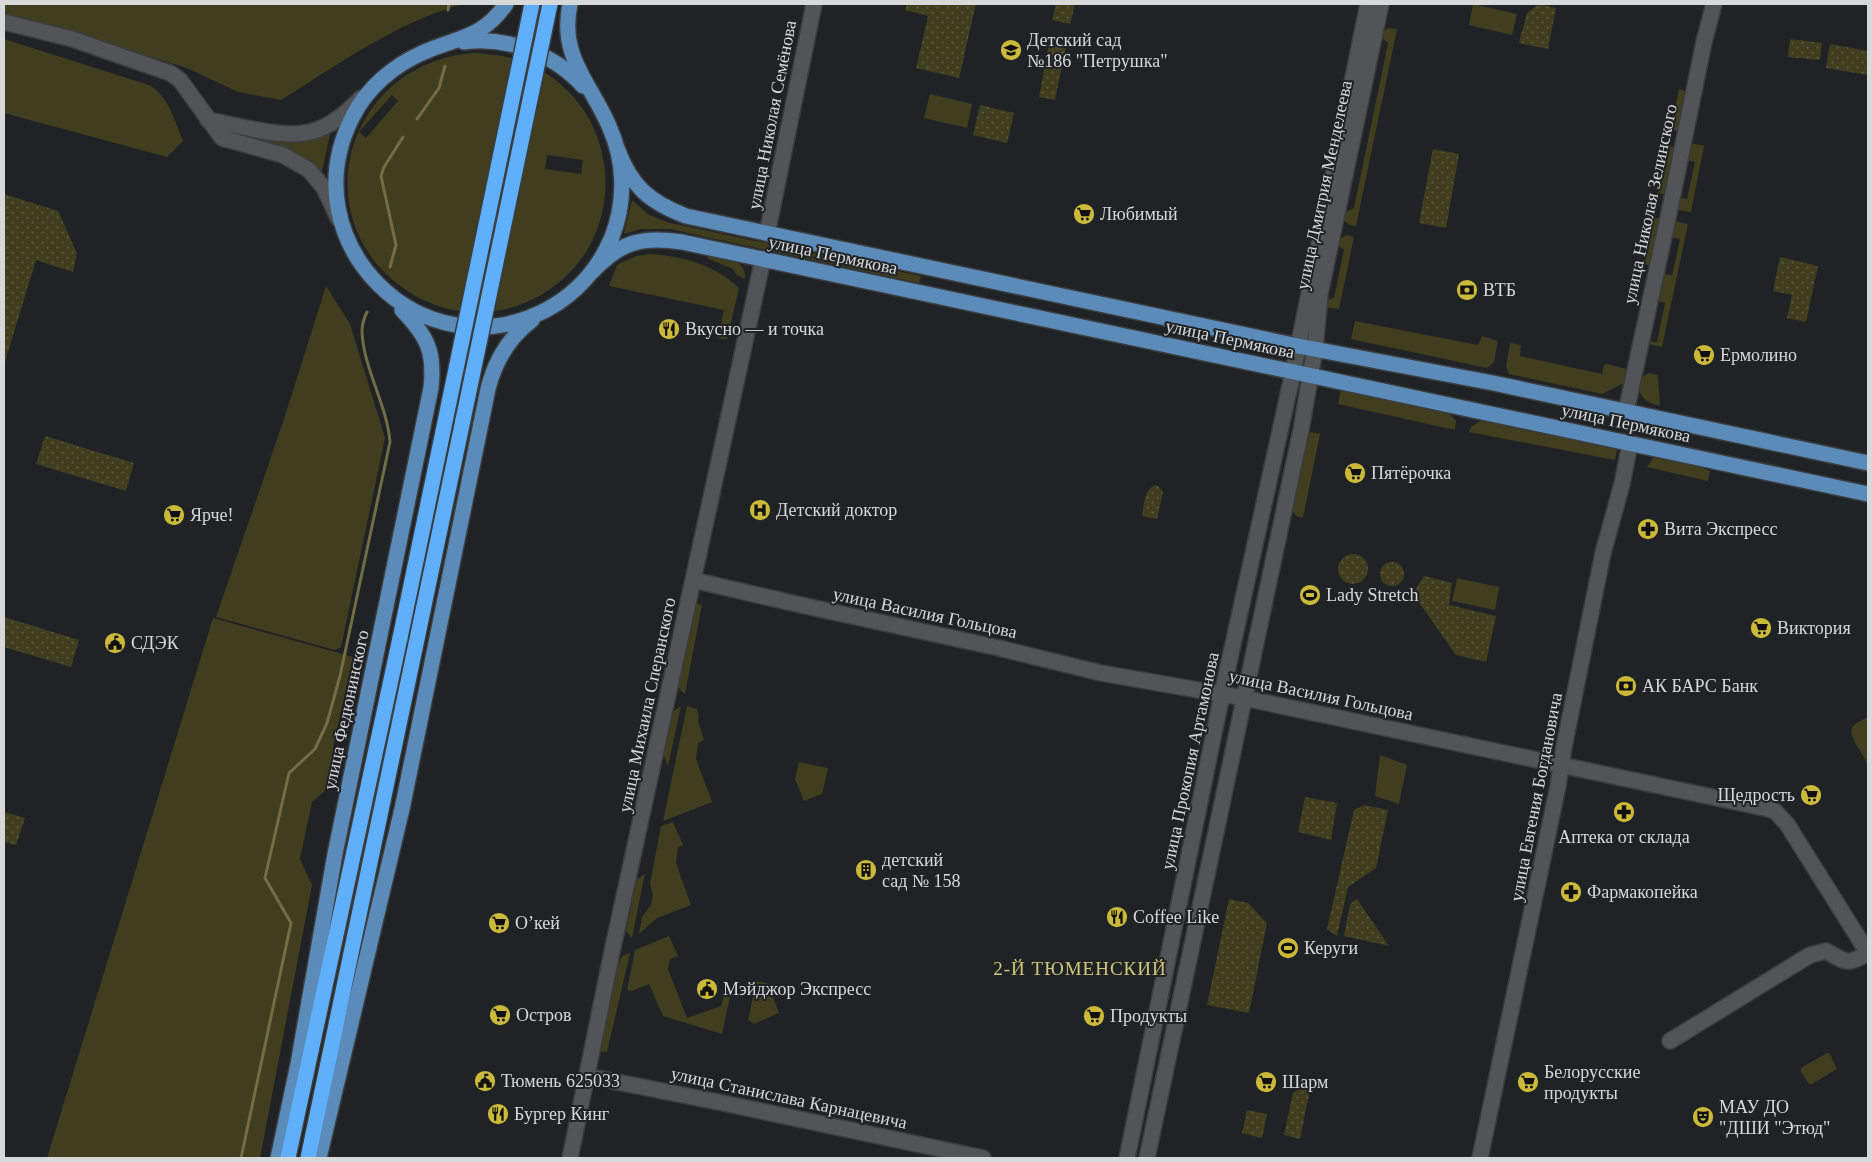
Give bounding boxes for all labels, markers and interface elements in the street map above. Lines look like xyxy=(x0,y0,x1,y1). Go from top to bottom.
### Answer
street label: улица Николая Семёнова xyxy=(744,19,800,211)
place label: Детский сад №186 "Петрушка" xyxy=(1027,30,1168,71)
school or university icon: Детский сад №186 "Петрушка" xyxy=(999,38,1023,62)
street label: улица Дмитрия Менделеева xyxy=(1292,78,1356,291)
street label: улица Николая Зелинского xyxy=(1619,102,1681,306)
supermarket icon: Любимый xyxy=(1072,202,1096,226)
place label: Любимый xyxy=(1100,204,1178,224)
street label: улица Пермякова xyxy=(767,232,899,278)
bank icon: ВТБ xyxy=(1455,278,1479,302)
place label: ВТБ xyxy=(1483,280,1516,300)
street label: улица Пермякова xyxy=(1164,316,1296,362)
restaurant icon: Вкусно — и точка xyxy=(657,317,681,341)
place label: Вкусно — и точка xyxy=(685,319,824,339)
supermarket icon: Ермолино xyxy=(1692,343,1716,367)
place label: Ермолино xyxy=(1720,345,1797,365)
street label: улица Пермякова xyxy=(1560,400,1692,446)
supermarket icon: Пятёрочка xyxy=(1343,461,1367,485)
place label: Пятёрочка xyxy=(1371,463,1451,483)
hospital icon: Детский доктор xyxy=(748,498,772,522)
place label: Детский доктор xyxy=(776,500,897,520)
supermarket icon: Ярче! xyxy=(162,503,186,527)
place label: Ярче! xyxy=(190,505,234,525)
pharmacy icon: Вита Экспресс xyxy=(1636,517,1660,541)
place label: Вита Экспресс xyxy=(1664,519,1777,539)
sports icon: Lady Stretch xyxy=(1298,583,1322,607)
street label: улица Василия Гольцова xyxy=(831,584,1019,642)
place label: Lady Stretch xyxy=(1326,585,1418,605)
street label: улица Михаила Сперанского xyxy=(614,596,680,814)
supermarket icon: Виктория xyxy=(1749,616,1773,640)
place label: Виктория xyxy=(1777,618,1851,638)
street label: улица Федюнинского xyxy=(319,628,373,792)
public building icon: СДЭК xyxy=(103,631,127,655)
place label: СДЭК xyxy=(131,633,180,653)
street label: улица Прокопия Артамонова xyxy=(1157,650,1223,872)
street label: улица Василия Гольцова xyxy=(1227,666,1415,724)
bank icon: АК БАРС Банк xyxy=(1614,674,1638,698)
place label: АК БАРС Банк xyxy=(1642,676,1758,696)
street label: улица Евгения Богдановича xyxy=(1506,691,1566,903)
supermarket icon: Щедрость xyxy=(1799,783,1823,807)
place label: Щедрость xyxy=(1717,785,1795,805)
pharmacy icon: Аптека от склада xyxy=(1612,800,1636,824)
place label: Аптека от склада xyxy=(1558,827,1690,847)
place label: детский сад № 158 xyxy=(882,850,961,891)
building icon: детский сад № 158 xyxy=(854,858,878,882)
pharmacy icon: Фармакопейка xyxy=(1559,880,1583,904)
place label: Фармакопейка xyxy=(1587,882,1698,902)
restaurant icon: Coffee Like xyxy=(1105,905,1129,929)
place label: Coffee Like xyxy=(1133,907,1219,927)
supermarket icon: О’кей xyxy=(487,911,511,935)
place label: О’кей xyxy=(515,913,560,933)
sports icon: Керуги xyxy=(1276,936,1300,960)
place label: Керуги xyxy=(1304,938,1358,958)
district label: 2-Й ТЮМЕНСКИЙ xyxy=(993,958,1167,979)
public building icon: Мэйджор Экспресс xyxy=(695,977,719,1001)
place label: Мэйджор Экспресс xyxy=(723,979,871,999)
supermarket icon: Остров xyxy=(488,1003,512,1027)
supermarket icon: Продукты xyxy=(1082,1004,1106,1028)
place label: Остров xyxy=(516,1005,572,1025)
place label: Продукты xyxy=(1110,1006,1187,1026)
place label: Белорусские продукты xyxy=(1544,1062,1640,1103)
street label: улица Станислава Карнацевича xyxy=(669,1063,909,1133)
public building icon: Тюмень 625033 xyxy=(473,1069,497,1093)
supermarket icon: Шарм xyxy=(1254,1070,1278,1094)
supermarket icon: Белорусские продукты xyxy=(1516,1070,1540,1094)
place label: Тюмень 625033 xyxy=(501,1071,620,1091)
place label: Шарм xyxy=(1282,1072,1328,1092)
place label: МАУ ДО "ДШИ "Этюд" xyxy=(1719,1097,1830,1138)
restaurant icon: Бургер Кинг xyxy=(486,1102,510,1126)
place label: Бургер Кинг xyxy=(514,1104,609,1124)
theatre icon: МАУ ДО "ДШИ "Этюд" xyxy=(1691,1105,1715,1129)

